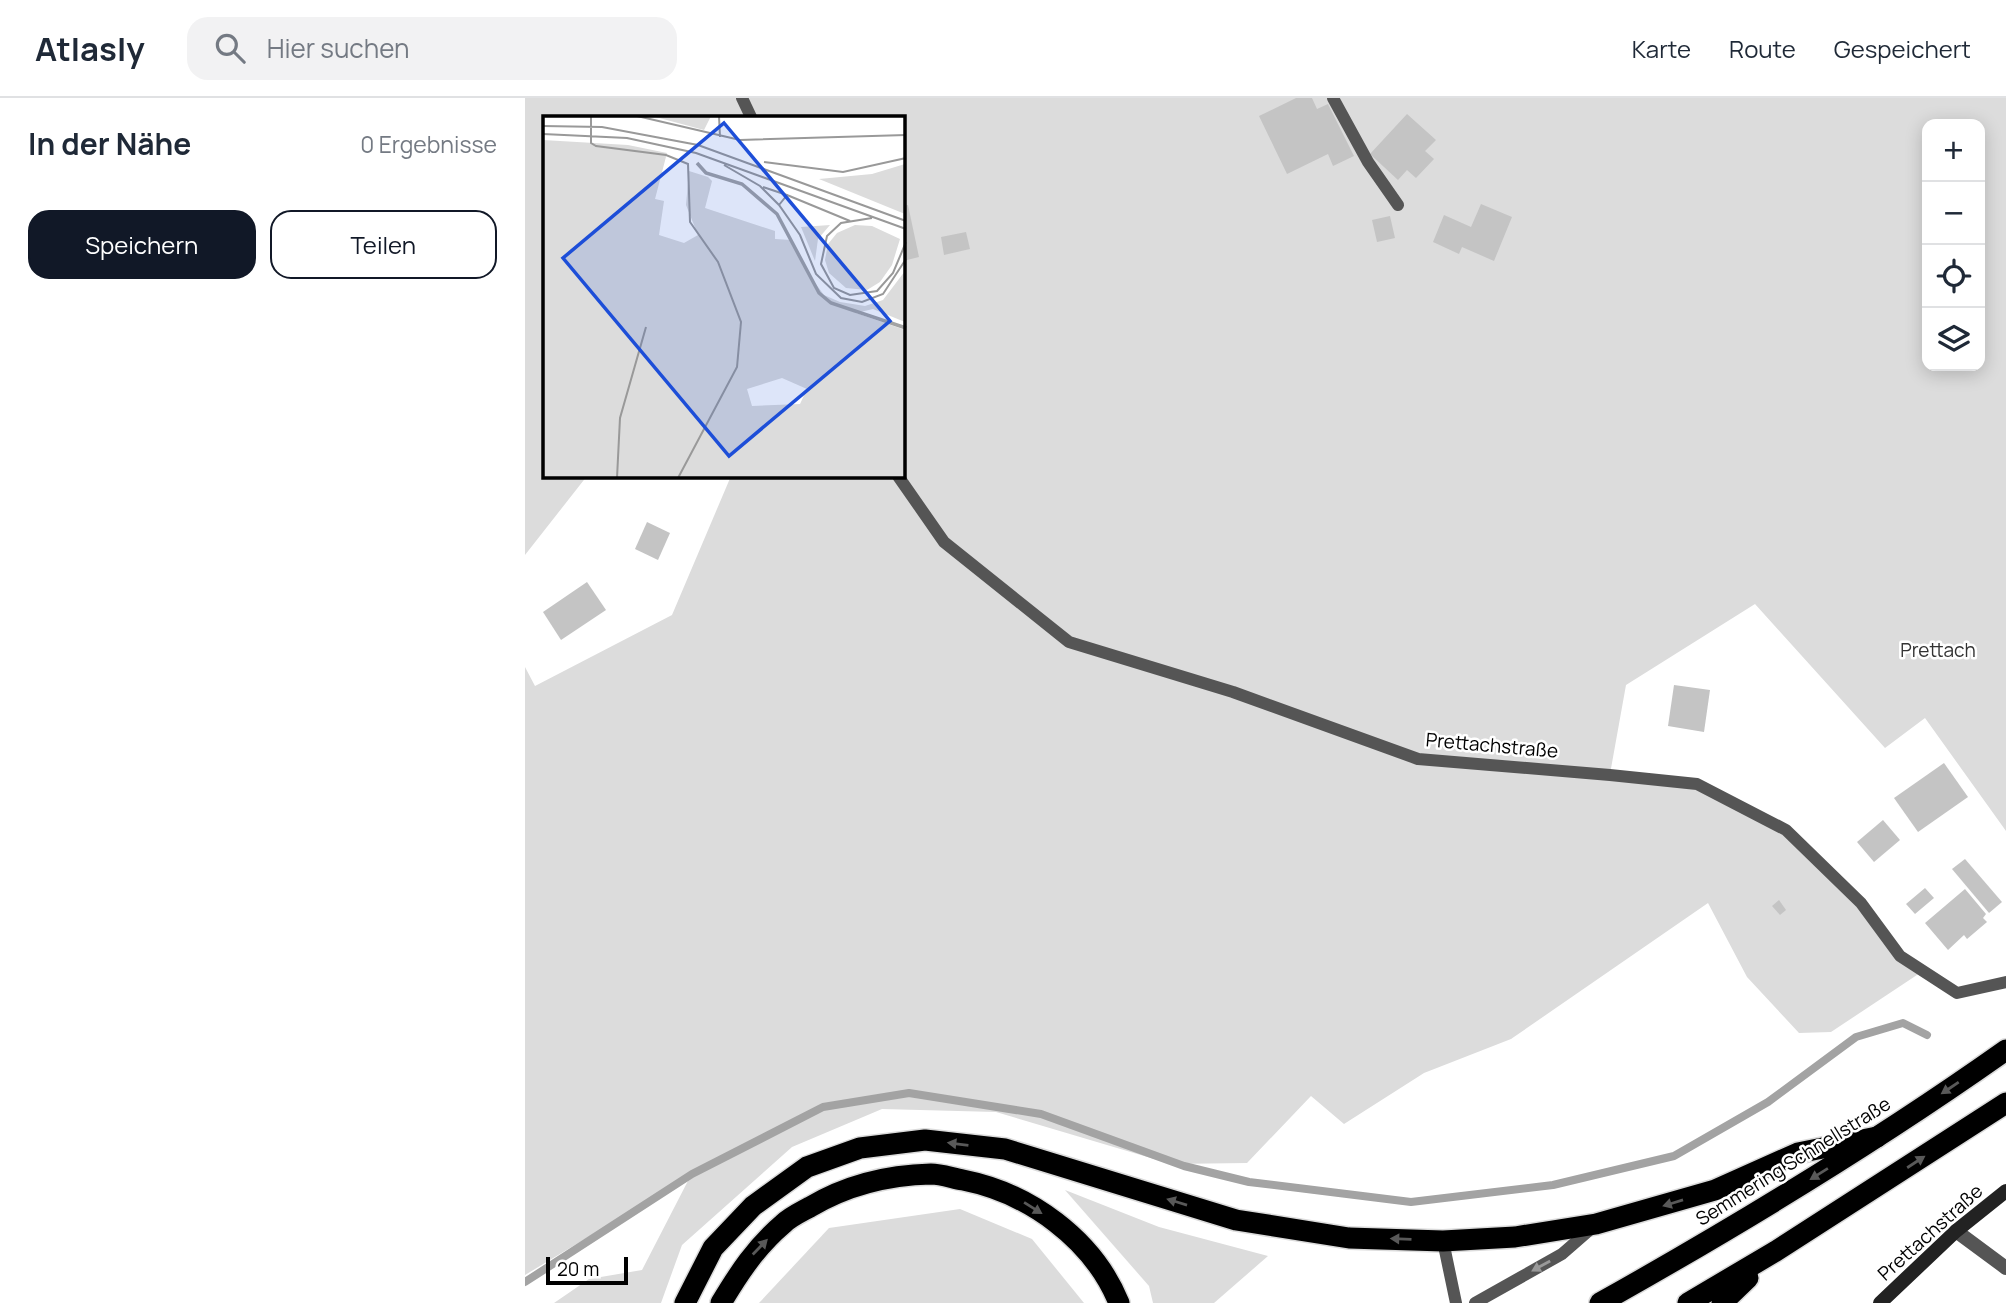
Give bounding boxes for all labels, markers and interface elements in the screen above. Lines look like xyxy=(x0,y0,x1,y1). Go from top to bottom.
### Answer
search box xyxy=(187,17,677,80)
text: Atlasly xyxy=(35,26,145,71)
icon: search xyxy=(211,29,249,67)
text: Hier suchen xyxy=(267,30,409,66)
text: Karte xyxy=(1632,32,1691,65)
text: Route xyxy=(1729,32,1796,65)
text: Gespeichert xyxy=(1834,32,1971,65)
inset map xyxy=(543,116,905,478)
map controls xyxy=(1922,119,1985,371)
button: + xyxy=(1922,119,1985,182)
text: In der Nähe xyxy=(28,123,191,164)
text: 0 Ergebnisse xyxy=(360,128,497,160)
button: − xyxy=(1922,182,1985,245)
button: Speichern xyxy=(28,210,256,279)
button: Teilen xyxy=(270,210,497,279)
button: locate xyxy=(1922,245,1985,308)
button: layers xyxy=(1922,308,1985,371)
park label: Prettach xyxy=(1900,637,1976,663)
street label: Prettachstraße xyxy=(1425,726,1559,764)
one-way arrow xyxy=(1940,1082,1960,1095)
street label: Semmering Schnellstraße xyxy=(1691,1090,1895,1232)
one-way arrow xyxy=(947,1138,969,1149)
one-way arrow xyxy=(1907,1156,1926,1169)
one-way arrow xyxy=(1810,1167,1829,1180)
street label: Prettachstraße xyxy=(1872,1178,1988,1286)
one-way arrow xyxy=(1167,1197,1188,1207)
one-way arrow xyxy=(1663,1199,1684,1209)
one-way arrow xyxy=(1024,1202,1043,1215)
one-way arrow xyxy=(1390,1234,1412,1245)
one-way arrow xyxy=(751,1239,767,1256)
scale bar xyxy=(546,1254,628,1286)
text: 20 m xyxy=(557,1256,599,1282)
one-way arrow xyxy=(1532,1260,1551,1272)

